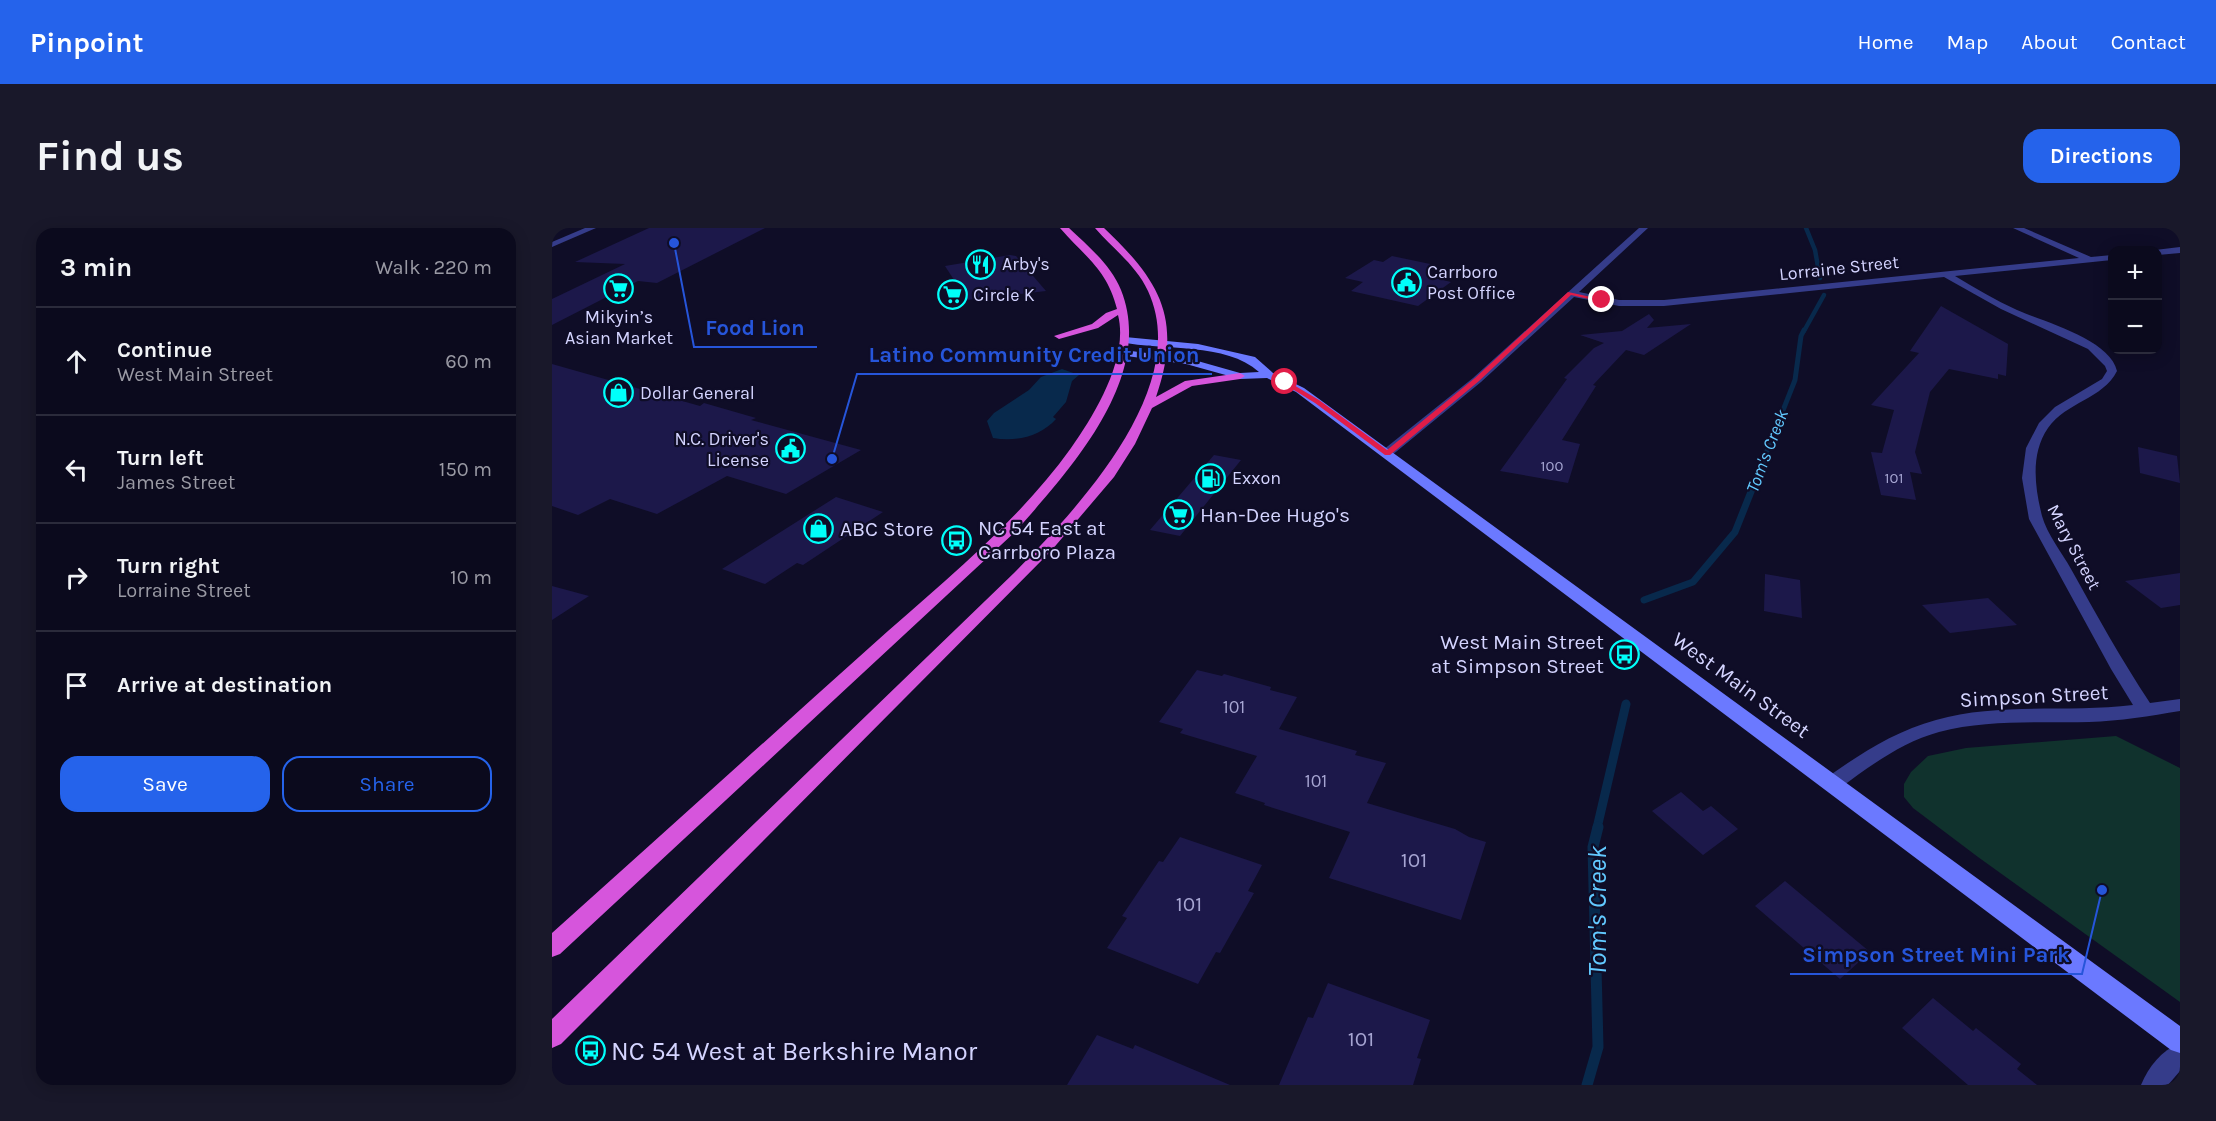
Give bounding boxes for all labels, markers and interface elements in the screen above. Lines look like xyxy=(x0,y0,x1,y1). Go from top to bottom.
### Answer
text: Pinpoint xyxy=(30,26,143,59)
text: Home xyxy=(1858,30,1914,54)
text: Map xyxy=(1947,30,1988,54)
text: About xyxy=(2021,30,2078,54)
text: Contact xyxy=(2111,30,2186,54)
button: Directions xyxy=(2023,129,2180,183)
text: Find us xyxy=(36,131,184,181)
map controls xyxy=(2108,246,2162,354)
button: + xyxy=(2108,246,2162,300)
restaurant icon: Arby's xyxy=(965,248,997,280)
street label: Lorraine Street xyxy=(1778,251,1900,285)
text: 3 min xyxy=(60,252,132,283)
place label: Arby's xyxy=(1002,253,1050,275)
text: Walk · 220 m xyxy=(375,256,492,279)
place label: Carrboro Post Office xyxy=(1427,261,1515,304)
public building icon: Carrboro Post Office xyxy=(1390,266,1422,298)
supermarket icon: Mikyin’s Asian Market xyxy=(603,272,635,304)
supermarket icon: Circle K xyxy=(936,279,968,311)
place label: Circle K xyxy=(973,284,1035,306)
route end xyxy=(1588,286,1614,312)
button: − xyxy=(2108,300,2162,354)
place label: Mikyin’s Asian Market xyxy=(565,306,673,349)
callout: Food Lion xyxy=(694,307,817,347)
text: Food Lion xyxy=(705,315,805,341)
callout: Latino Community Credit Union xyxy=(857,334,1212,374)
text: Continue xyxy=(117,337,212,363)
text: Latino Community Credit Union xyxy=(869,342,1200,368)
icon: ahead xyxy=(60,345,93,378)
text: 60 m xyxy=(445,350,492,373)
text: West Main Street xyxy=(117,363,273,386)
route start xyxy=(1271,368,1297,394)
shop icon: Dollar General xyxy=(603,377,635,409)
place label: Dollar General xyxy=(640,382,755,404)
water label: Tom's Creek xyxy=(1741,406,1793,496)
place label: N.C. Driver's License xyxy=(675,428,769,471)
public building icon: N.C. Driver's License xyxy=(774,433,806,465)
text: Turn left xyxy=(117,445,204,471)
icon: left xyxy=(60,453,93,486)
house number: 100 xyxy=(1541,457,1563,475)
text: 150 m xyxy=(439,458,492,481)
fuel station icon: Exxon xyxy=(1195,462,1227,494)
place label: Exxon xyxy=(1232,467,1281,489)
house number: 101 xyxy=(1885,469,1903,487)
text: James Street xyxy=(117,471,235,494)
supermarket icon: Han-Dee Hugo's xyxy=(1163,499,1195,531)
street label: Mary Street xyxy=(2042,500,2106,594)
place label: Han-Dee Hugo's xyxy=(1200,503,1350,527)
shop icon: ABC Store xyxy=(803,513,835,545)
place label: NC 54 East at Carrboro Plaza xyxy=(978,516,1116,564)
place label: ABC Store xyxy=(840,517,933,541)
bus stop icon: NC 54 East at Carrboro Plaza xyxy=(941,524,973,556)
text: Turn right xyxy=(117,553,220,579)
icon: right xyxy=(60,561,93,594)
text: 10 m xyxy=(450,566,492,589)
text: Lorraine Street xyxy=(117,579,251,602)
street label: West Main Street xyxy=(1668,627,1814,743)
place label: West Main Street at Simpson Street xyxy=(1431,630,1604,678)
bus stop icon: West Main Street at Simpson Street xyxy=(1609,638,1641,670)
icon: arrive xyxy=(60,669,93,702)
text: Arrive at destination xyxy=(117,672,332,698)
street label: Simpson Street xyxy=(1959,680,2109,712)
house number: 101 xyxy=(1223,696,1245,718)
button: Save xyxy=(60,756,270,812)
button: Share xyxy=(282,756,492,812)
house number: 101 xyxy=(1305,770,1327,792)
water label: Tom's Creek xyxy=(1581,845,1613,976)
house number: 101 xyxy=(1401,848,1427,872)
house number: 101 xyxy=(1176,892,1202,916)
callout: Simpson Street Mini Park xyxy=(1790,934,2082,974)
text: Simpson Street Mini Park xyxy=(1802,942,2070,968)
house number: 101 xyxy=(1348,1027,1374,1051)
bus stop icon: NC 54 West at Berkshire Manor xyxy=(574,1035,606,1067)
place label: NC 54 West at Berkshire Manor xyxy=(611,1036,978,1067)

